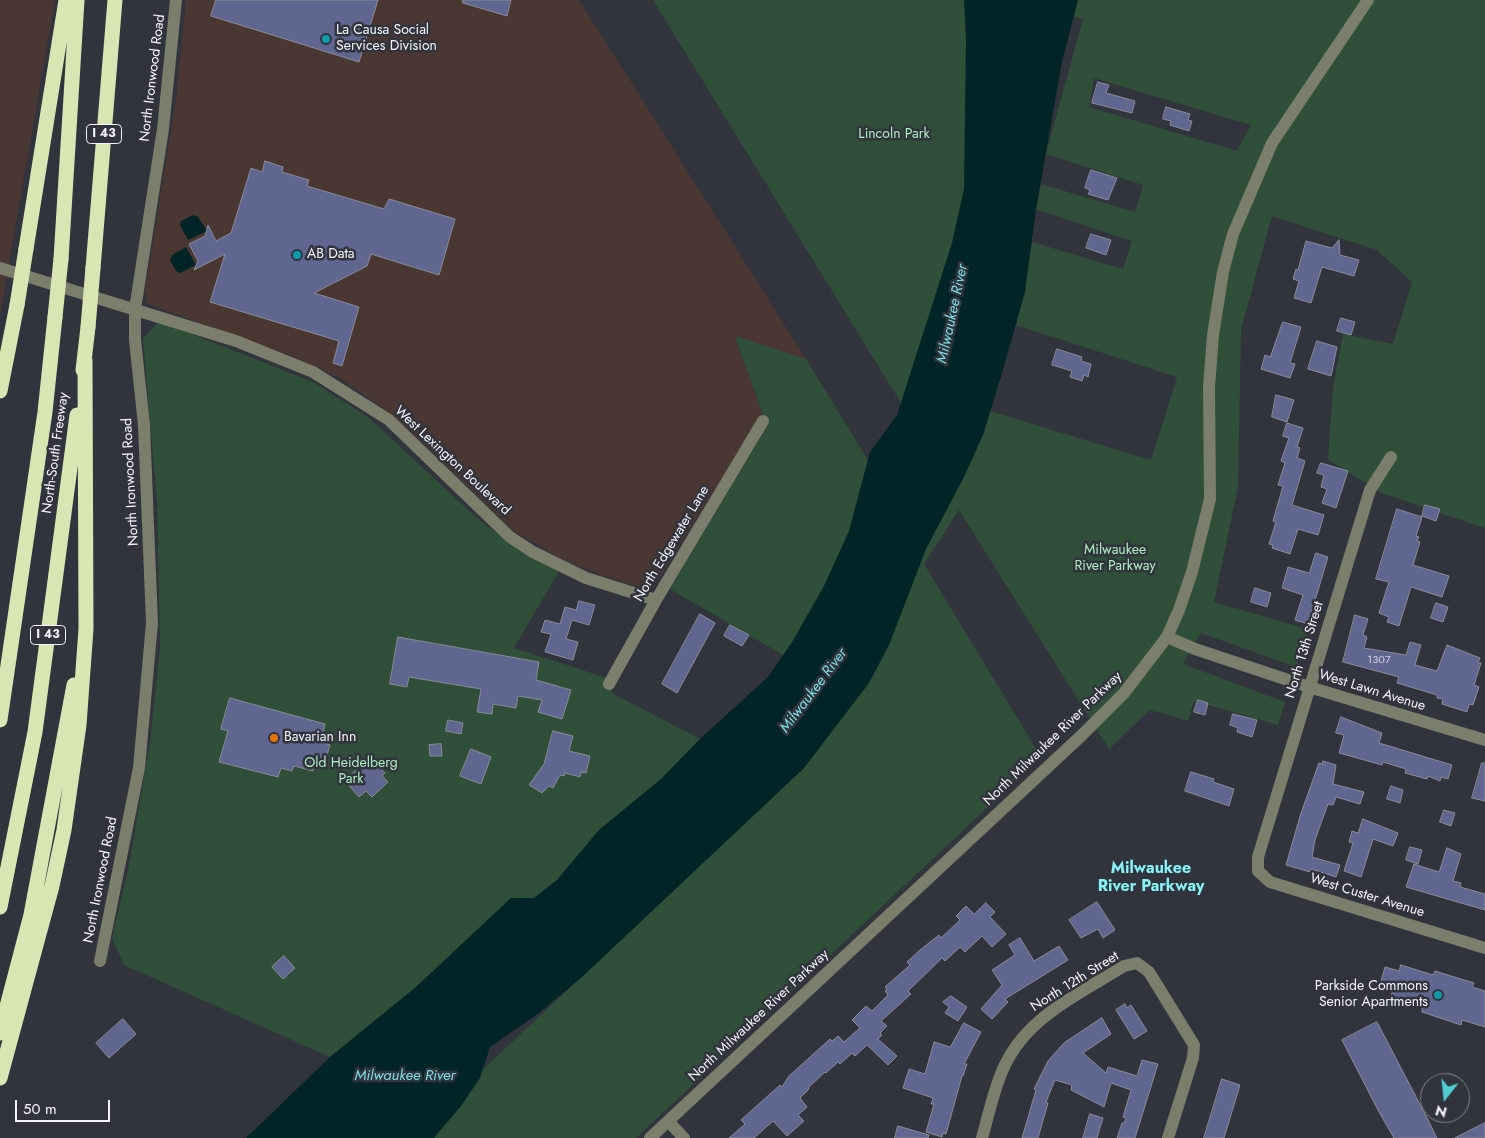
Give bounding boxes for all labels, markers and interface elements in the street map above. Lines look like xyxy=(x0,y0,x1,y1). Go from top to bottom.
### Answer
street label: North Ironwood Road xyxy=(137,13,169,143)
place label: La Causa Social Services Division xyxy=(336,23,437,56)
marker: La Causa Social Services Division xyxy=(320,33,332,45)
road number: I 43 xyxy=(86,125,122,144)
park label: Lincoln Park xyxy=(858,127,930,143)
place label: AB Data xyxy=(307,247,355,263)
marker: AB Data xyxy=(291,249,303,261)
water label: Milwaukee River xyxy=(934,263,972,365)
street label: North-South Freeway xyxy=(39,391,73,515)
street label: West Lexington Boulevard xyxy=(390,403,514,519)
street label: North Ironwood Road xyxy=(119,418,143,546)
street label: North Edgewater Lane xyxy=(631,483,713,605)
park label: Milwaukee River Parkway xyxy=(1074,543,1156,576)
street label: North 13th Street xyxy=(1282,600,1328,700)
road number: I 43 xyxy=(30,626,66,644)
water label: Milwaukee River xyxy=(776,645,852,737)
house number: 1307 xyxy=(1367,653,1391,667)
street label: West Lawn Avenue xyxy=(1317,667,1427,715)
street label: North Milwaukee River Parkway xyxy=(980,668,1126,810)
place label: Bavarian Inn xyxy=(284,730,356,746)
marker: Bavarian Inn xyxy=(268,732,280,744)
park label: Old Heidelberg Park xyxy=(304,756,398,789)
street label: North Ironwood Road xyxy=(81,816,121,944)
district label: Milwaukee River Parkway xyxy=(1098,859,1204,897)
street label: West Custer Avenue xyxy=(1308,871,1426,921)
street label: North Milwaukee River Parkway xyxy=(685,947,833,1085)
street label: North 12th Street xyxy=(1028,948,1122,1016)
place label: Parkside Commons Senior Apartments xyxy=(1315,979,1428,1012)
marker: Parkside Commons Senior Apartments xyxy=(1432,989,1444,1001)
water label: Milwaukee River xyxy=(354,1067,456,1085)
north arrow xyxy=(1420,1073,1470,1123)
scale bar xyxy=(18,1090,112,1122)
text: 50 m xyxy=(23,1098,57,1120)
text: N xyxy=(1433,1100,1449,1123)

